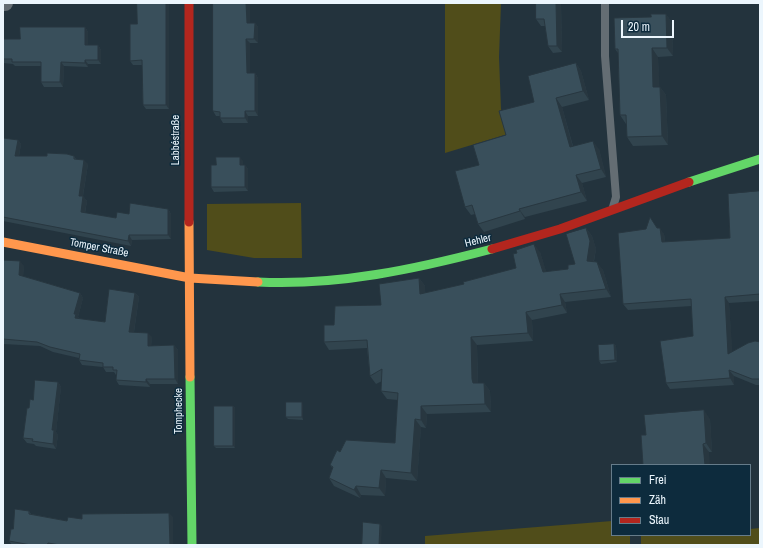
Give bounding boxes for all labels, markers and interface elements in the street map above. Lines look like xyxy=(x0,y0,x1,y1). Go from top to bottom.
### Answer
scale bar xyxy=(623,12,676,38)
text: 20 m xyxy=(628,19,650,35)
street label: Labbéstraße xyxy=(169,115,183,165)
street label: Hehler xyxy=(464,231,492,251)
street label: Tomper Straße xyxy=(68,236,130,260)
street label: Tomphecke xyxy=(172,388,186,434)
legend xyxy=(611,464,751,536)
text: Frei xyxy=(649,472,667,488)
text: Zäh xyxy=(649,492,666,508)
text: Stau xyxy=(649,512,669,528)

